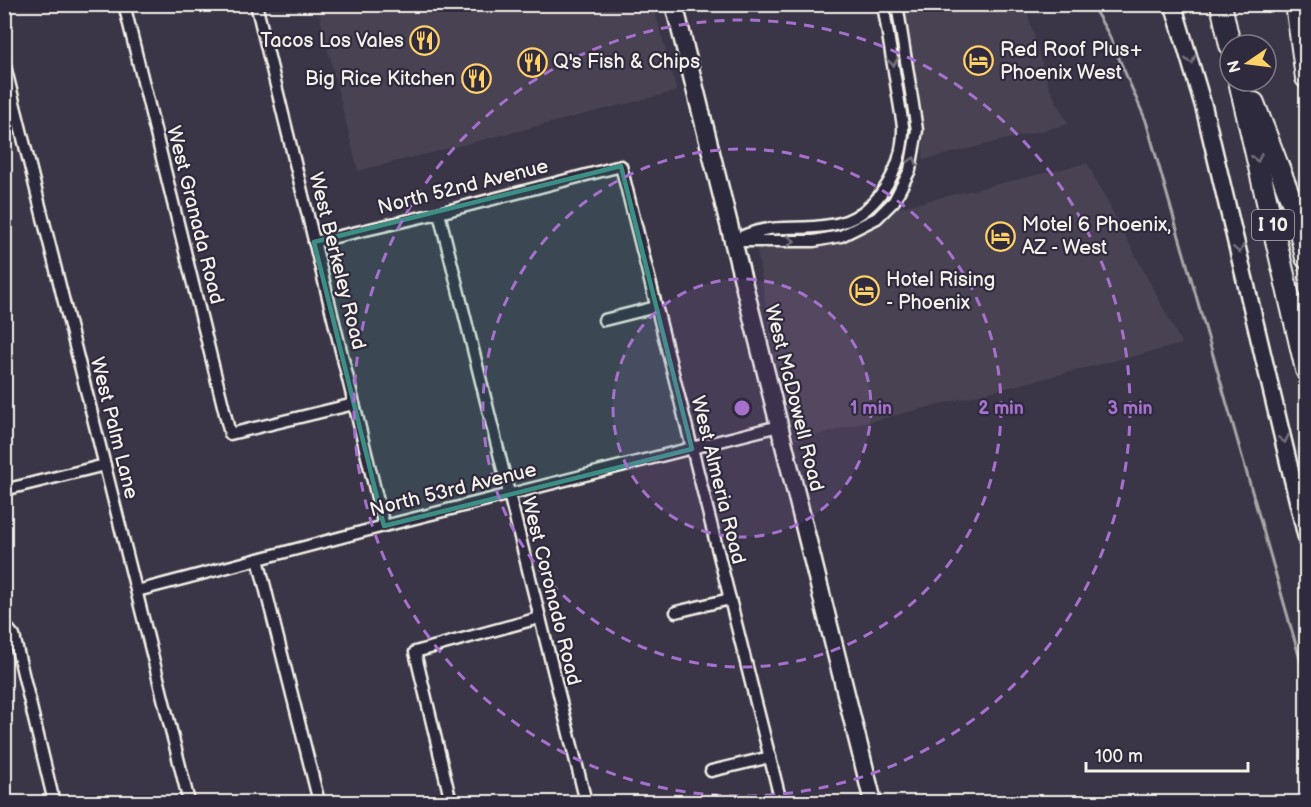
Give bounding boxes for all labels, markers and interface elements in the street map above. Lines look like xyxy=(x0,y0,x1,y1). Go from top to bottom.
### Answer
restaurant icon: Tacos Los Vales xyxy=(409,25,441,57)
place label: Tacos Los Vales xyxy=(260,29,404,53)
north arrow xyxy=(1218,33,1278,93)
place label: Red Roof Plus+ Phoenix West xyxy=(1000,38,1143,85)
hotel icon: Red Roof Plus+ Phoenix West xyxy=(963,45,995,77)
restaurant icon: Q's Fish & Chips xyxy=(516,46,548,78)
place label: Q's Fish & Chips xyxy=(553,50,700,74)
one-way arrow xyxy=(1184,54,1196,65)
one-way arrow xyxy=(886,58,898,67)
text: N xyxy=(1224,58,1246,74)
restaurant icon: Big Rice Kitchen xyxy=(460,63,492,95)
place label: Big Rice Kitchen xyxy=(305,67,455,91)
street label: West Granada Road xyxy=(161,123,229,307)
one-way arrow xyxy=(1249,153,1262,163)
street label: North 52nd Avenue xyxy=(375,154,551,220)
one-way arrow xyxy=(906,156,918,167)
street label: West Berkeley Road xyxy=(303,170,371,352)
road number: I 10 xyxy=(1252,210,1294,240)
place label: Motel 6 Phoenix, AZ - West xyxy=(1022,213,1171,260)
hotel icon: Motel 6 Phoenix, AZ - West xyxy=(985,220,1017,252)
one-way arrow xyxy=(786,234,795,247)
one-way arrow xyxy=(1231,244,1244,254)
place label: Hotel Rising - Phoenix xyxy=(886,268,995,315)
hotel icon: Hotel Rising - Phoenix xyxy=(849,275,881,307)
street label: West McDowell Road xyxy=(759,302,829,494)
street label: West Palm Lane xyxy=(85,355,143,502)
street label: West Almeria Road xyxy=(685,393,751,567)
centre of rings xyxy=(732,398,752,418)
text: 1 min xyxy=(850,398,892,419)
text: 2 min xyxy=(978,398,1024,419)
text: 3 min xyxy=(1107,398,1153,419)
one-way arrow xyxy=(1276,434,1289,444)
street label: North 53rd Avenue xyxy=(367,458,539,522)
street label: West Coronado Road xyxy=(516,494,586,688)
scale bar xyxy=(1086,735,1248,773)
text: 100 m xyxy=(1095,746,1143,767)

